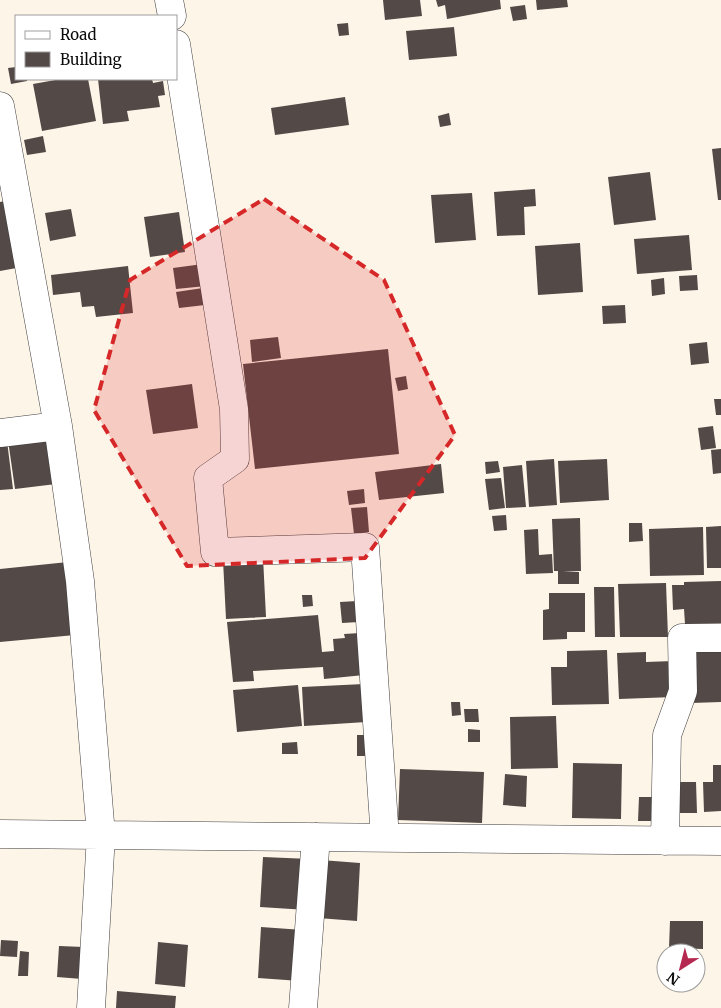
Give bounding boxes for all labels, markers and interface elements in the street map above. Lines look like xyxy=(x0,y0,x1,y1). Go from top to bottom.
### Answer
legend xyxy=(15,15,178,80)
text: Road xyxy=(60,25,96,44)
text: Building xyxy=(60,50,122,69)
north arrow xyxy=(656,943,706,993)
text: N xyxy=(664,968,683,989)

